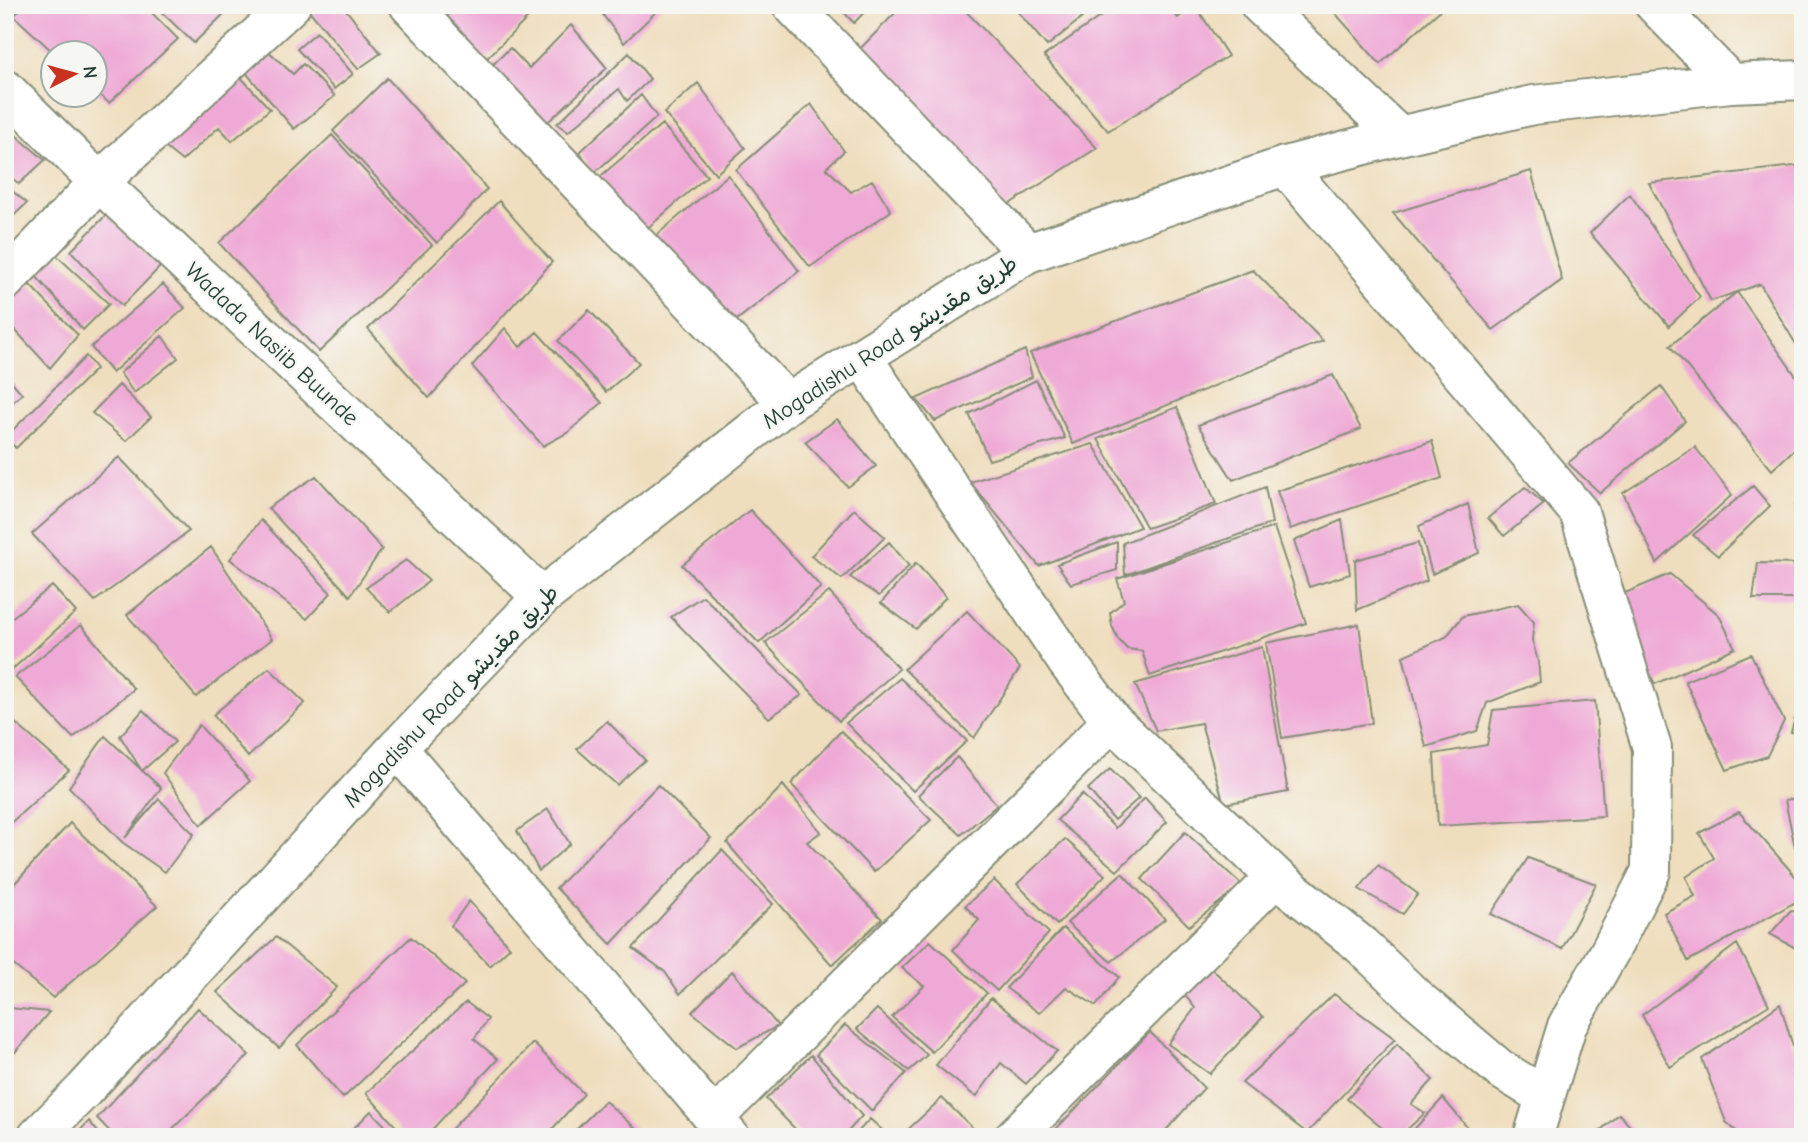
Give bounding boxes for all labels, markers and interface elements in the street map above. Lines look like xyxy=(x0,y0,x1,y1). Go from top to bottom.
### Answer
north arrow xyxy=(38,38,108,108)
text: N xyxy=(78,65,101,80)
street label: Mogadishu Road طريق مقديشو xyxy=(757,249,1023,435)
street label: Wadada Nasiib Buunde xyxy=(180,257,364,431)
street label: Mogadishu Road طريق مقديشو xyxy=(338,579,564,813)

